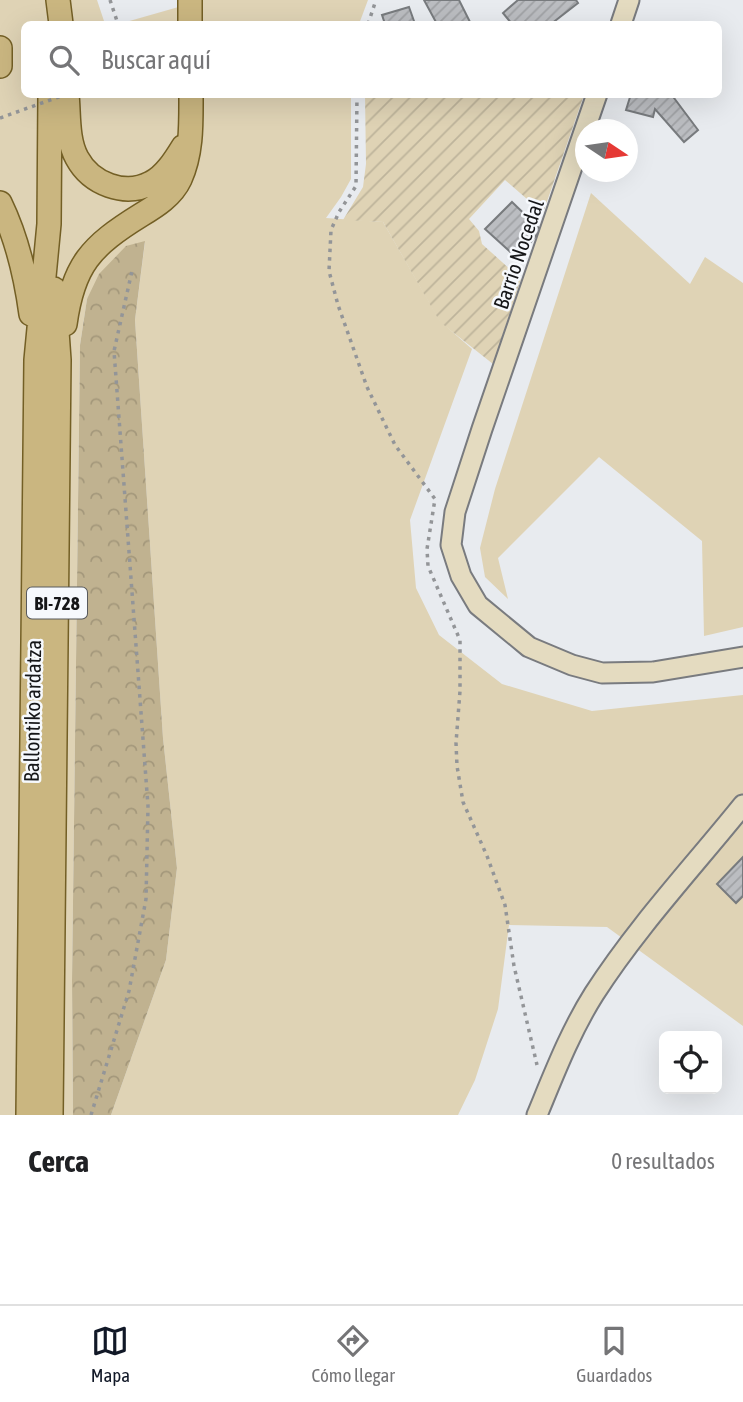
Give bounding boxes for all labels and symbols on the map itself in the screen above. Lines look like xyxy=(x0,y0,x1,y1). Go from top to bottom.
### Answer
north arrow xyxy=(575,119,638,182)
street label: Barrio Nocedal xyxy=(488,196,548,312)
road number: BI-728 xyxy=(27,588,87,618)
street label: Ballontiko ardatza xyxy=(19,640,45,782)

